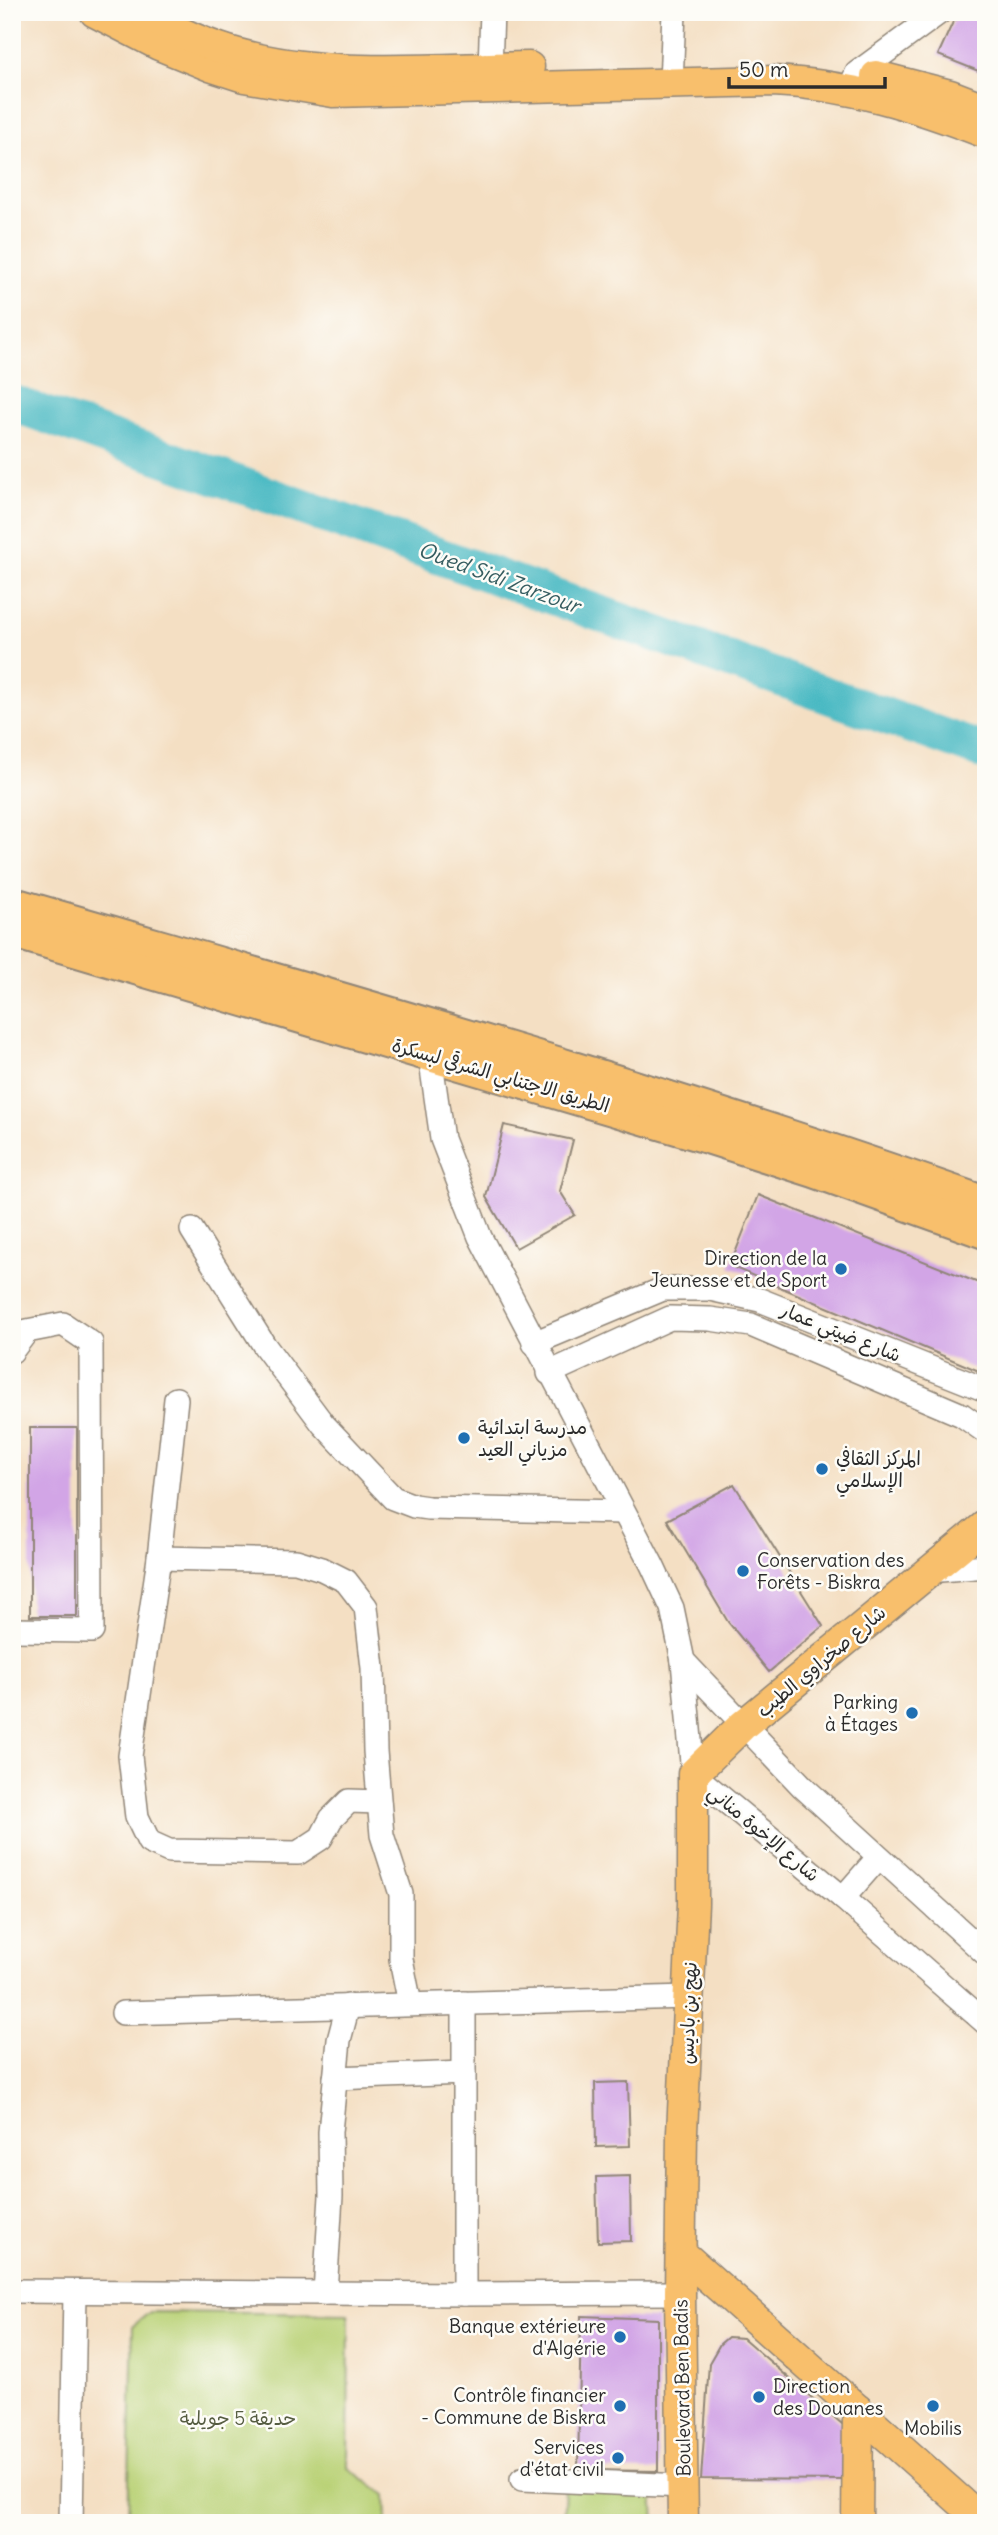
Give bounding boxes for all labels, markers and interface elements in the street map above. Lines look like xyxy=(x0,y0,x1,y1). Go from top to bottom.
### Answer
scale bar xyxy=(729,46,884,90)
text: 50 m xyxy=(739,56,788,83)
water label: Oued Sidi Zarzour xyxy=(415,536,586,620)
street label: الطريق الاجتنابي الشرقي لبسكرة xyxy=(388,1032,613,1122)
place label: Direction de la Jeunesse et de Sport xyxy=(649,1246,827,1292)
marker: Direction de la Jeunesse et de Sport xyxy=(833,1261,849,1277)
street label: شارع ضيتي عمار xyxy=(775,1297,905,1372)
place label: مدرسة ابتدائية مزياني العيد xyxy=(478,1415,587,1466)
marker: مدرسة ابتدائية مزياني العيد xyxy=(456,1430,472,1446)
place label: المركز الثقافي الإسلامي xyxy=(836,1446,921,1497)
marker: المركز الثقافي الإسلامي xyxy=(814,1461,830,1477)
place label: Conservation des Forêts - Biskra xyxy=(757,1548,904,1594)
marker: Conservation des Forêts - Biskra xyxy=(735,1563,751,1579)
street label: شارع صخراوي الطيب xyxy=(752,1600,892,1724)
place label: Parking à Étages xyxy=(825,1690,898,1736)
marker: Parking à Étages xyxy=(904,1705,920,1721)
street label: شارع الإخوة مناني xyxy=(700,1779,825,1890)
street label: نهج بن باديس xyxy=(674,1961,703,2065)
street label: Boulevard Ben Badis xyxy=(668,2299,696,2477)
place label: Banque extérieure d'Algérie xyxy=(449,2314,606,2360)
marker: Banque extérieure d'Algérie xyxy=(612,2329,628,2345)
place label: Direction des Douanes xyxy=(773,2374,883,2420)
place label: Contrôle financier - Commune de Biskra xyxy=(421,2383,606,2429)
marker: Direction des Douanes xyxy=(751,2389,767,2405)
marker: Contrôle financier - Commune de Biskra xyxy=(612,2398,628,2414)
marker: Mobilis xyxy=(925,2398,941,2414)
park label: حديقة 5 جويلية xyxy=(180,2406,296,2430)
place label: Mobilis xyxy=(904,2416,962,2440)
place label: Services d'état civil xyxy=(520,2435,604,2481)
marker: Services d'état civil xyxy=(610,2450,626,2466)

